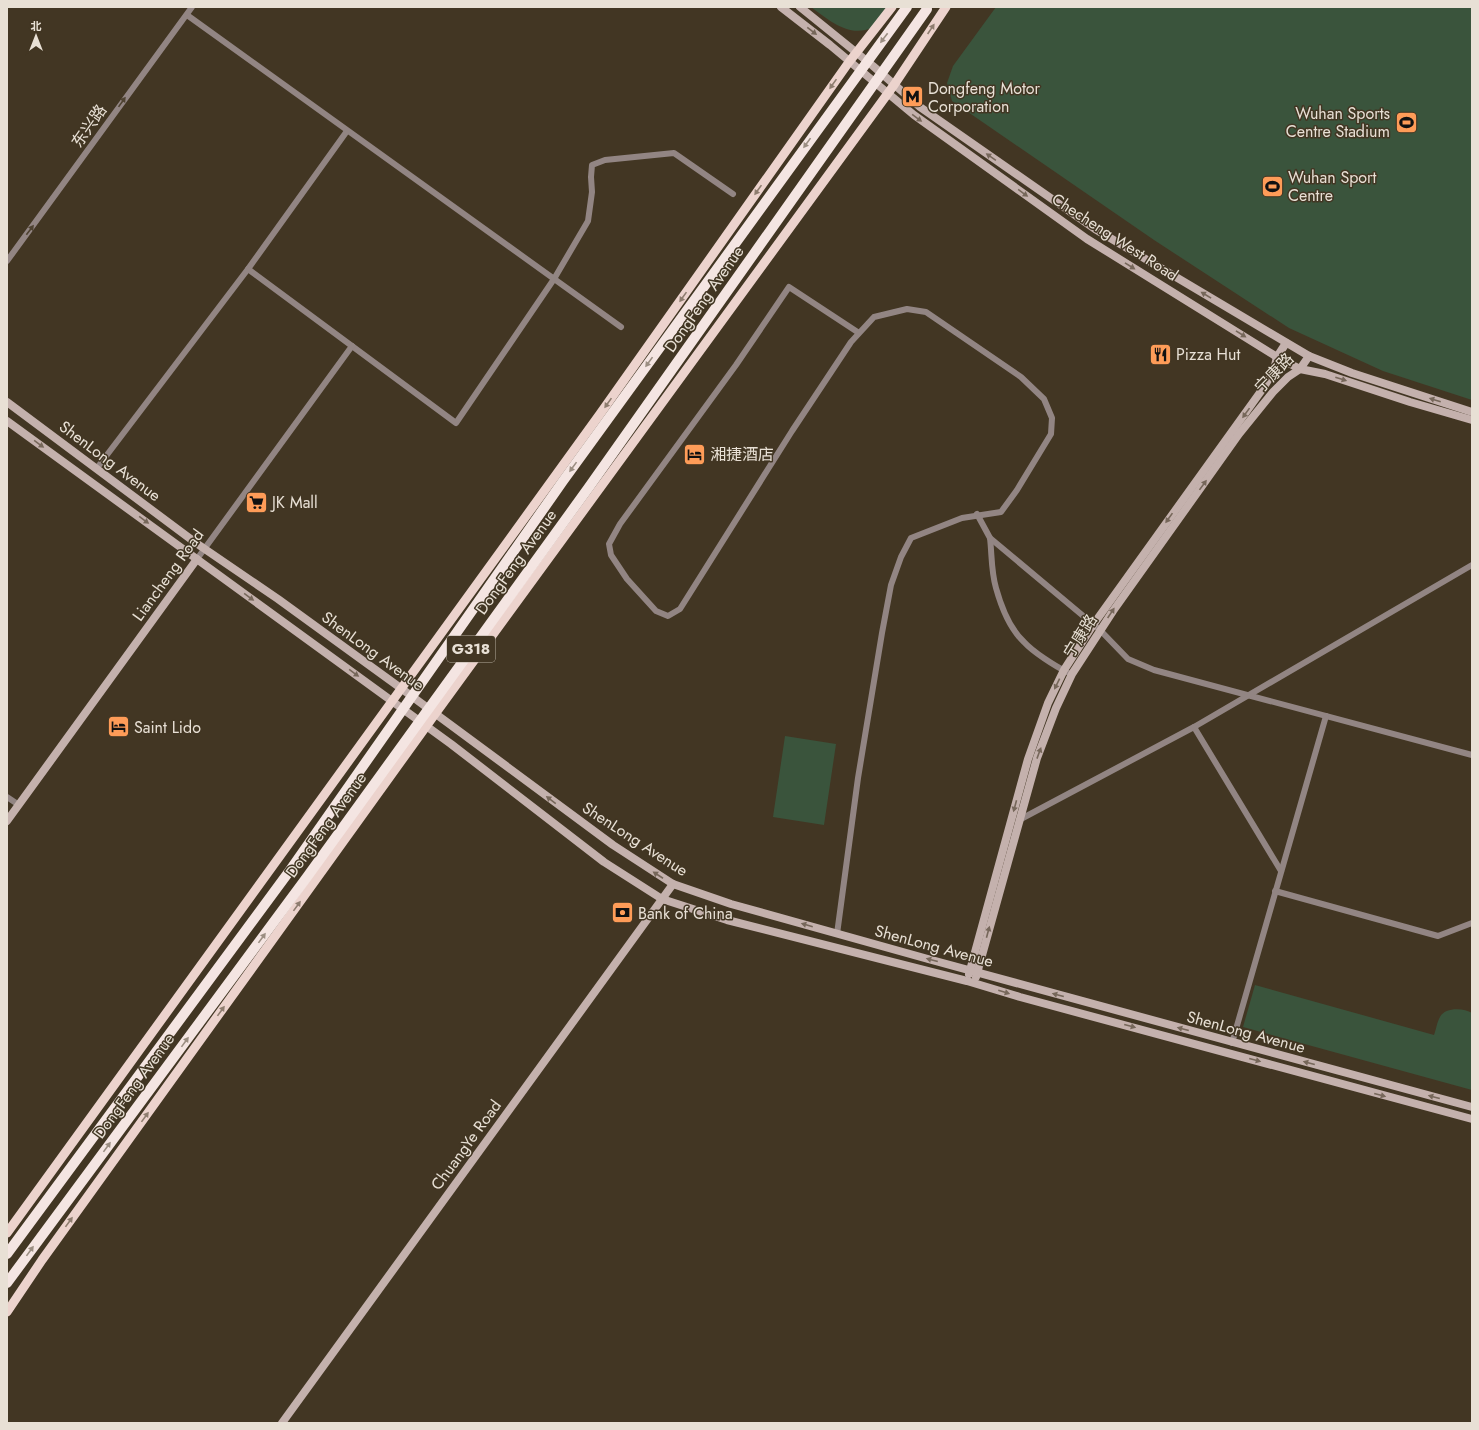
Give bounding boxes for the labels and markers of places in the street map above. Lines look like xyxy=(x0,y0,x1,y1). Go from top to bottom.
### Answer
place label: Dongfeng Motor Corporation xyxy=(928,77,1041,118)
metro station icon: Dongfeng Motor Corporation xyxy=(900,84,926,110)
place label: Wuhan Sports Centre Stadium xyxy=(1286,102,1390,143)
sports icon: Wuhan Sports Centre Stadium xyxy=(1393,109,1419,135)
place label: Wuhan Sport Centre xyxy=(1288,166,1377,207)
sports icon: Wuhan Sport Centre xyxy=(1260,173,1286,199)
restaurant icon: Pizza Hut xyxy=(1148,341,1174,367)
place label: Pizza Hut xyxy=(1176,343,1240,366)
hotel icon: 湘捷酒店 xyxy=(681,441,707,467)
place label: 湘捷酒店 xyxy=(710,443,774,466)
supermarket icon: JK Mall xyxy=(243,489,269,515)
place label: JK Mall xyxy=(270,491,318,514)
hotel icon: Saint Lido xyxy=(105,714,131,740)
place label: Saint Lido xyxy=(134,716,201,739)
bank icon: Bank of China xyxy=(609,900,635,926)
place label: Bank of China xyxy=(638,902,733,925)

